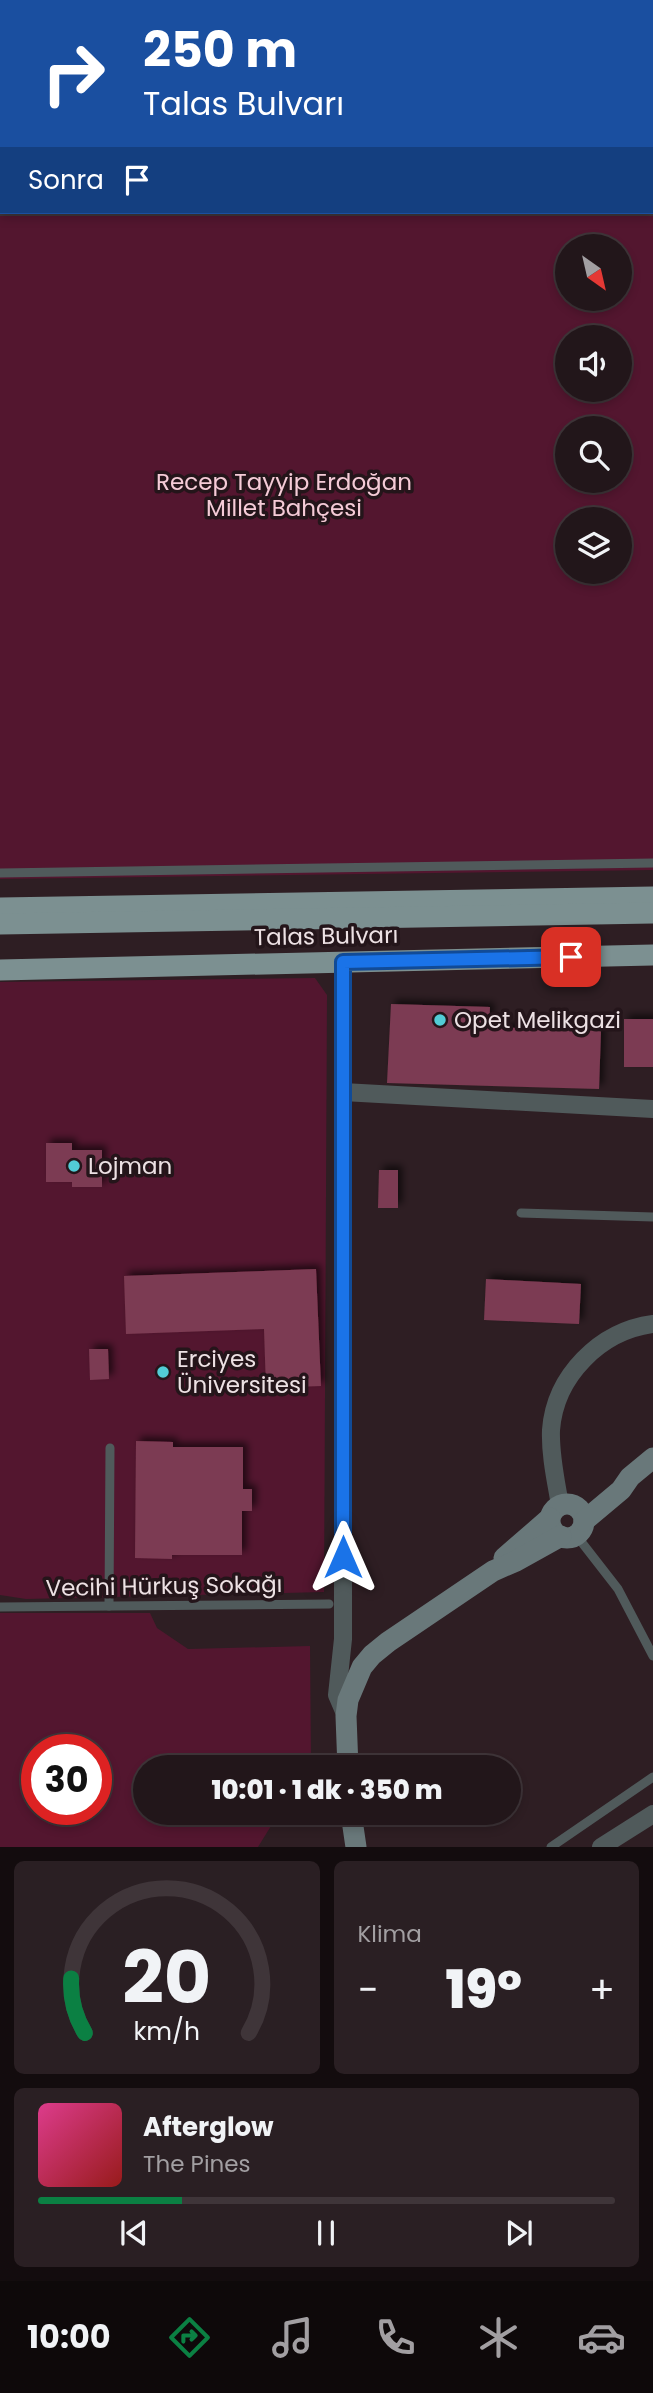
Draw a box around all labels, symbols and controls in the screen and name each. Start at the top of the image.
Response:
text: 250 m [143,16,297,84]
icon: right [28,28,119,119]
text: Talas Bulvarı [143,81,344,126]
icon: arrive [118,161,156,199]
text: Sonra [28,162,104,198]
north arrow [555,234,632,312]
map controls [555,234,632,584]
button: sound [555,325,632,402]
button: search [555,416,632,493]
park label: Recep Tayyip Erdoğan Millet Bahçesi [156,466,412,524]
button: layers [555,507,632,584]
street label: Talas Bulvarı [253,919,399,953]
pin [541,927,601,987]
icon: arrive [552,938,590,976]
place label: Opet Melikgazi [454,1004,621,1036]
marker: Opet Melikgazi [432,1012,448,1028]
place label: Lojman [88,1150,172,1182]
marker: Lojman [66,1158,82,1174]
place label: Erciyes Üniversitesi [177,1343,307,1401]
marker: Erciyes Üniversitesi [155,1364,171,1380]
position arrow [306,1520,380,1594]
street label: Vecihi Hürkuş Sokağı [45,1568,283,1604]
speed limit sign: 30 [21,1734,112,1825]
text: 10:01 · 1 dk · 350 m [211,1772,443,1808]
text: Klima [358,1918,422,1950]
text: 20 [122,1928,211,2029]
text: 19° [445,1953,522,2026]
text: − [358,1963,378,2016]
text: + [589,1963,615,2016]
text: km/h [133,2014,200,2049]
text: Afterglow [143,2109,274,2145]
text: The Pines [143,2148,251,2180]
icon: previous [115,2214,153,2252]
icon: pause [307,2214,345,2252]
icon: next [500,2214,538,2252]
icon: directions [165,2313,214,2362]
icon: music [268,2313,317,2362]
icon: phone [371,2313,420,2362]
icon: climate [474,2313,523,2362]
icon: car [577,2313,626,2362]
text: 10:00 [27,2314,111,2359]

